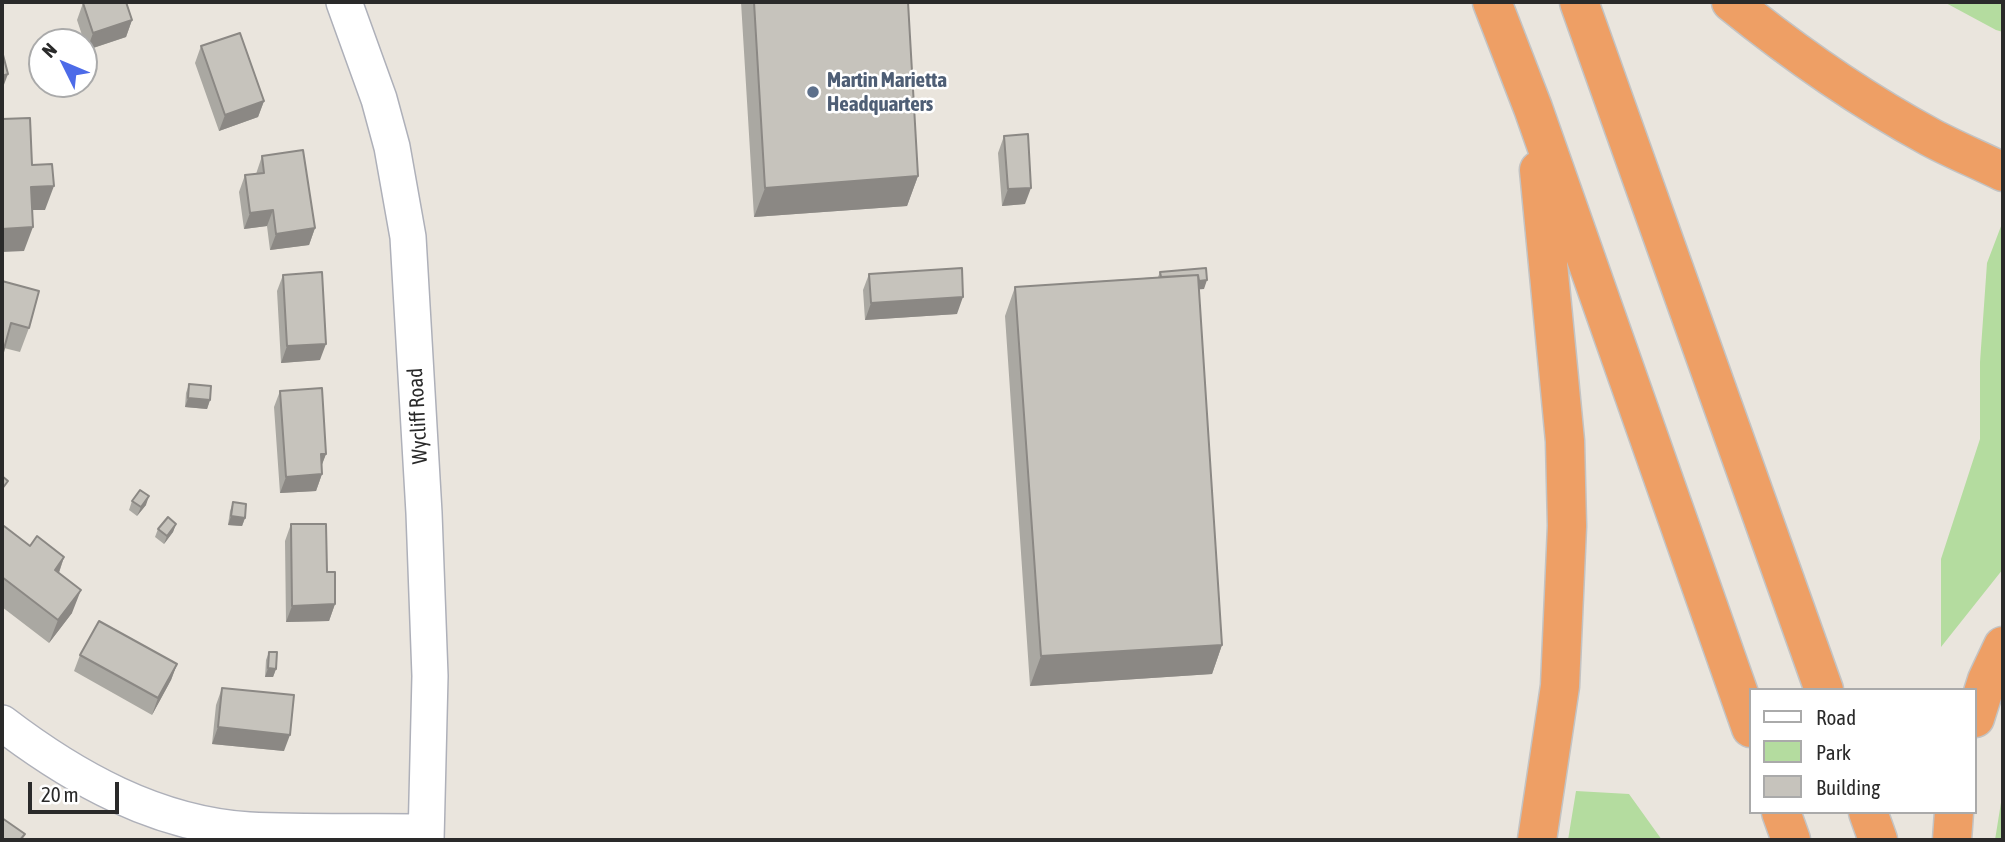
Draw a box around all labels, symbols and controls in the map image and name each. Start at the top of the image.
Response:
north arrow [28,28,98,98]
text: N [37,38,61,62]
place label: Martin Marietta Headquarters [827,67,947,117]
marker: Martin Marietta Headquarters [805,84,821,100]
street label: Wycliff Road [403,367,433,465]
legend [1750,688,1977,814]
text: Road [1816,705,1856,729]
text: Park [1816,740,1851,764]
scale bar [32,768,122,812]
text: Building [1816,775,1880,799]
text: 20 m [41,782,79,806]

